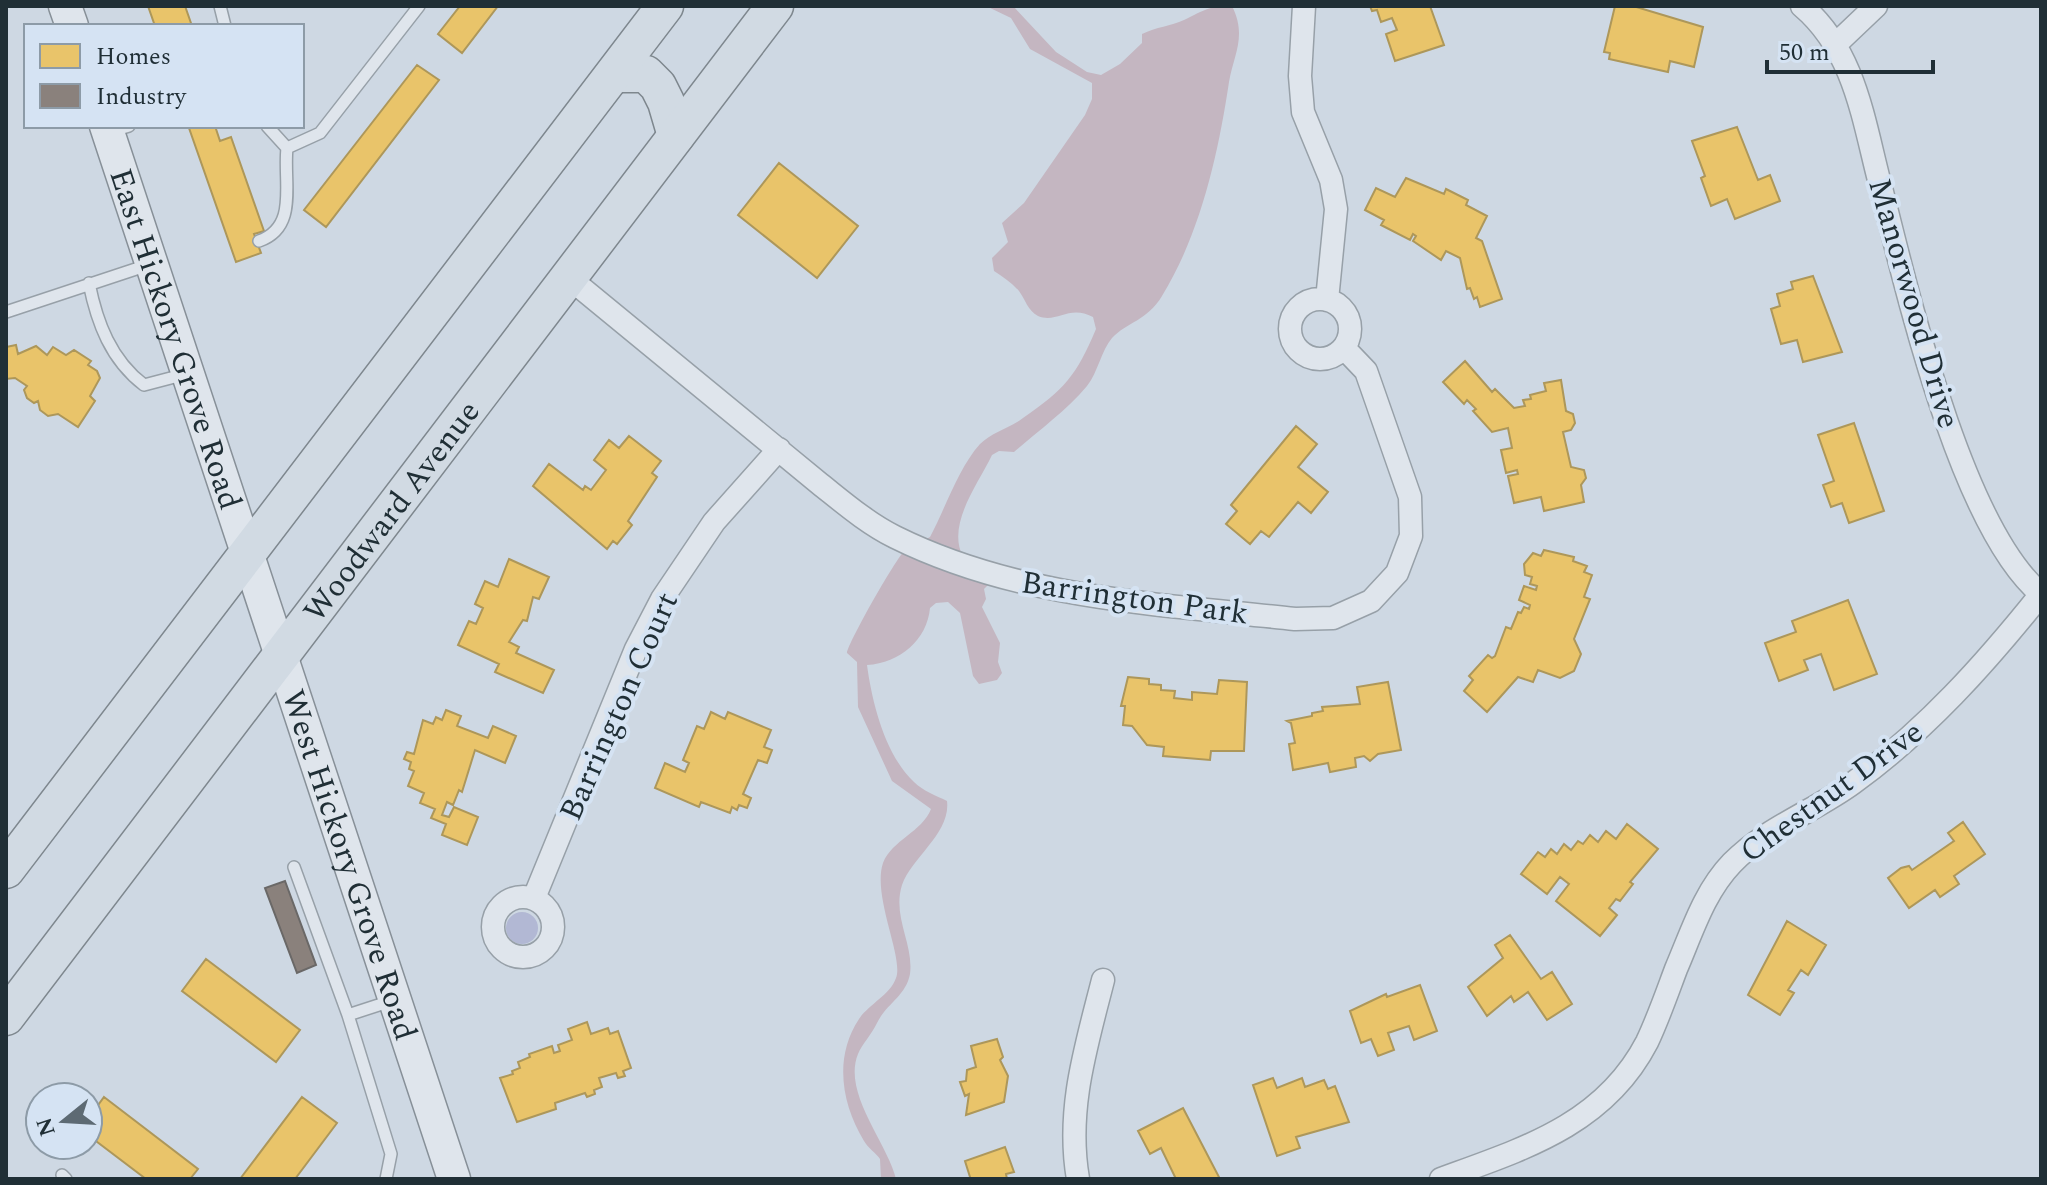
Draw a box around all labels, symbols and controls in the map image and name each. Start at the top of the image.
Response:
legend [24,24,304,128]
scale bar [1767,24,1933,74]
text: 50 m [1779,35,1830,71]
text: Homes [96,39,171,75]
text: Industry [96,79,188,115]
street label: East Hickory Grove Road [96,162,254,516]
street label: Manorwood Drive [1854,173,1973,434]
street label: Woodward Avenue [292,390,493,633]
street label: Barrington Park [1018,558,1252,639]
street label: Barrington Court [547,584,692,829]
street label: West Hickory Grove Road [268,683,429,1047]
street label: Chestnut Drive [1730,709,1934,876]
north arrow [24,1081,104,1161]
text: N [28,1113,65,1140]

